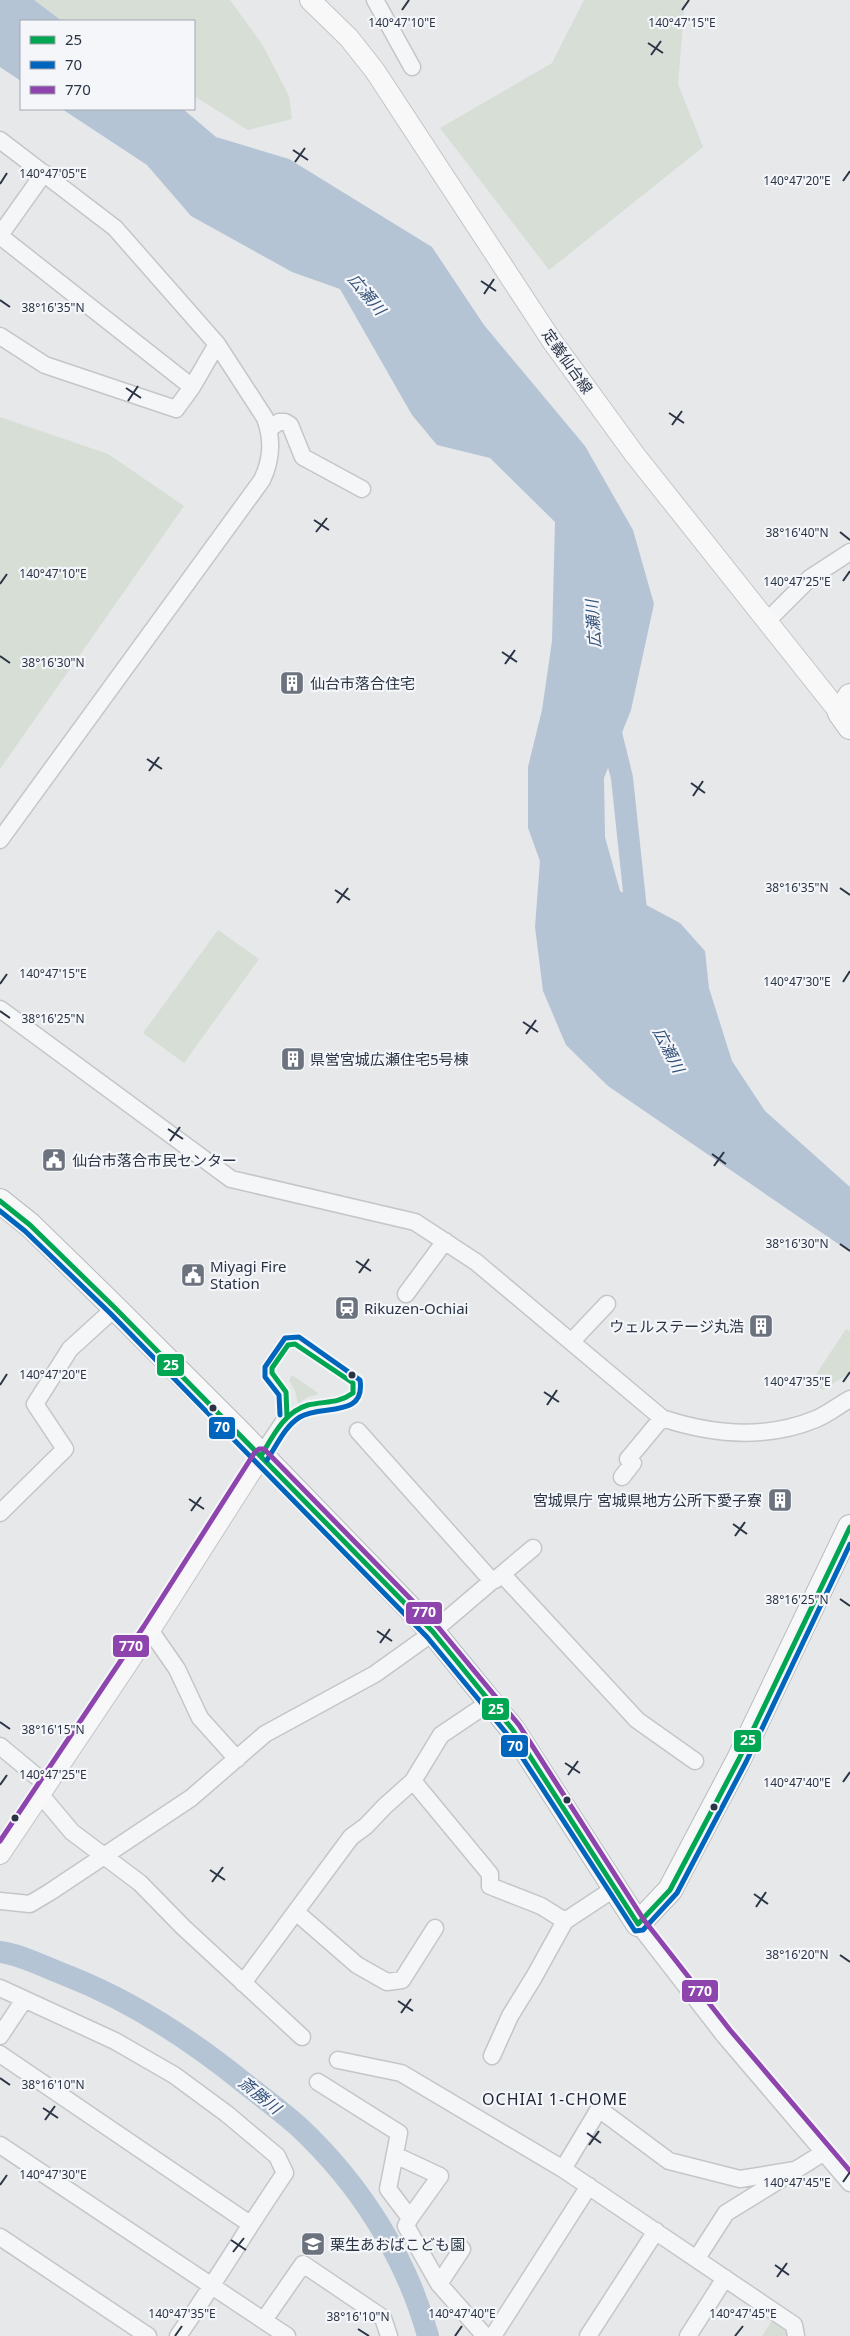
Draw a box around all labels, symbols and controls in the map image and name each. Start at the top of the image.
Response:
text: 140°47'10"E [368,14,436,31]
text: 140°47'15"E [648,14,716,31]
legend [20,20,195,110]
text: 25 [65,29,82,49]
text: 70 [65,54,82,74]
text: 770 [65,79,91,99]
text: 140°47'05"E [19,165,87,182]
text: 140°47'20"E [763,172,831,189]
water label: 広瀬川 [343,269,392,321]
text: 38°16'35"N [21,299,85,316]
street label: 定義仙台線 [538,325,598,397]
text: 38°16'40"N [765,524,829,541]
text: 140°47'10"E [19,565,87,582]
text: 140°47'25"E [763,573,831,590]
water label: 広瀬川 [580,597,606,649]
text: 38°16'30"N [21,654,85,671]
building icon: 仙台市落合住宅 [279,670,305,696]
place label: 仙台市落合住宅 [310,673,415,693]
text: 38°16'35"N [765,879,829,896]
text: 140°47'15"E [19,965,87,982]
text: 140°47'30"E [763,973,831,990]
text: 38°16'25"N [21,1010,85,1027]
water label: 広瀬川 [648,1024,691,1078]
building icon: 県営宮城広瀬住宅5号棟 [280,1046,306,1072]
place label: 県営宮城広瀬住宅5号棟 [310,1049,469,1069]
public building icon: 仙台市落合市民センター [41,1147,67,1173]
place label: 仙台市落合市民センター [72,1150,237,1170]
text: 38°16'30"N [765,1235,829,1252]
place label: Miyagi Fire Station [210,1256,287,1293]
public building icon: Miyagi Fire Station [180,1262,206,1288]
station icon: Rikuzen-Ochiai [334,1295,360,1321]
place label: Rikuzen-Ochiai [364,1298,468,1318]
building icon: ウェルステージ丸浩 [748,1313,774,1339]
place label: ウェルステージ丸浩 [609,1316,744,1336]
line badge: 25 [156,1353,185,1377]
text: 25 [163,1355,179,1374]
text: 140°47'20"E [19,1366,87,1383]
unlabelled marker [347,1370,357,1380]
text: 140°47'35"E [763,1373,831,1390]
unlabelled marker [208,1403,218,1413]
line badge: 70 [208,1416,236,1440]
text: 70 [214,1417,230,1436]
building icon: 宮城県庁 宮城県地方公所下愛子寮 [767,1487,793,1513]
place label: 宮城県庁 宮城県地方公所下愛子寮 [533,1490,762,1510]
text: 38°16'25"N [765,1591,829,1608]
line badge: 770 [405,1601,443,1625]
text: 770 [412,1602,436,1621]
line badge: 770 [112,1634,150,1658]
text: 770 [119,1636,143,1655]
line badge: 25 [481,1697,510,1721]
text: 25 [488,1699,504,1718]
text: 38°16'15"N [21,1721,85,1738]
line badge: 25 [733,1729,762,1753]
text: 25 [740,1730,756,1749]
line badge: 70 [500,1734,529,1758]
text: 70 [507,1736,523,1755]
text: 140°47'25"E [19,1766,87,1783]
text: 140°47'40"E [763,1774,831,1791]
unlabelled marker [562,1795,572,1805]
unlabelled marker [709,1802,719,1812]
unlabelled marker [10,1813,20,1823]
text: 38°16'20"N [765,1946,829,1963]
line badge: 770 [681,1979,719,2003]
text: 770 [688,1981,712,2000]
water label: 斎勝川 [234,2071,287,2120]
text: 38°16'10"N [21,2076,85,2093]
district label: OCHIAI 1-CHOME [482,2088,628,2110]
text: 140°47'30"E [19,2166,87,2183]
text: 140°47'45"E [763,2174,831,2191]
school or university icon: 栗生あおばこども園 [300,2231,326,2257]
place label: 栗生あおばこども園 [330,2234,465,2254]
text: 140°47'35"E [148,2305,216,2322]
text: 140°47'40"E [428,2305,496,2322]
text: 140°47'45"E [709,2305,777,2322]
text: 38°16'10"N [326,2308,390,2325]

